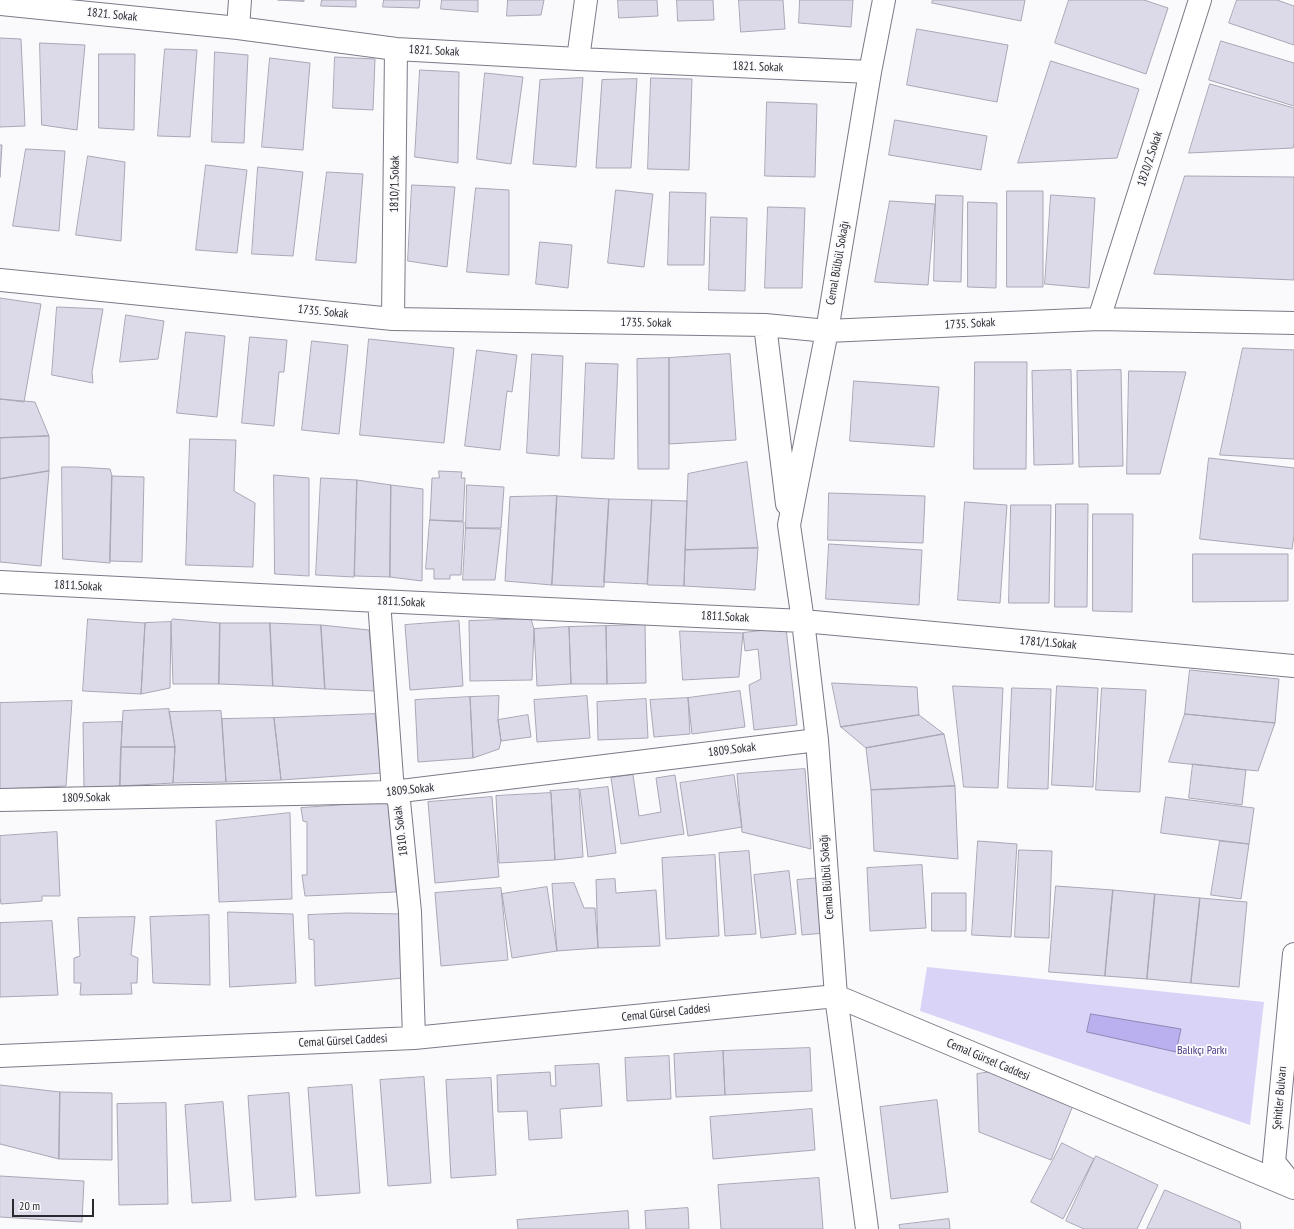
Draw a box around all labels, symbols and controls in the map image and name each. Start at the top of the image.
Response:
street label: 1821. Sokak [86,5,138,25]
street label: 1821. Sokak [408,42,460,60]
street label: 1821. Sokak [732,59,784,75]
street label: 1820/2.Sokak [1134,130,1166,188]
street label: 1810/1.Sokak [387,155,403,213]
street label: Cemal Bülbül Sokağı [824,220,852,306]
street label: 1735. Sokak [297,302,349,322]
street label: 1735. Sokak [621,315,671,331]
street label: 1735. Sokak [944,315,996,333]
street label: 1811.Sokak [54,578,102,594]
street label: 1811.Sokak [377,594,425,610]
street label: 1811.Sokak [701,609,749,625]
street label: 1781/1.Sokak [1019,633,1077,653]
street label: 1809.Sokak [707,740,757,760]
street label: 1809.Sokak [385,780,435,800]
street label: 1809.Sokak [62,790,110,806]
street label: 1810. Sokak [391,805,411,857]
street label: Cemal Bülbül Sokağı [817,834,837,920]
street label: Cemal Gürsel Caddesi [621,1001,711,1025]
street label: Cemal Gürsel Caddesi [298,1031,388,1051]
street label: Cemal Gürsel Caddesi [944,1036,1032,1084]
park label: Balıkçı Parkı [1177,1044,1227,1058]
street label: Şehitler Bulvarı [1270,1066,1290,1130]
scale bar [14,1191,96,1217]
text: 20 m [19,1198,40,1213]

